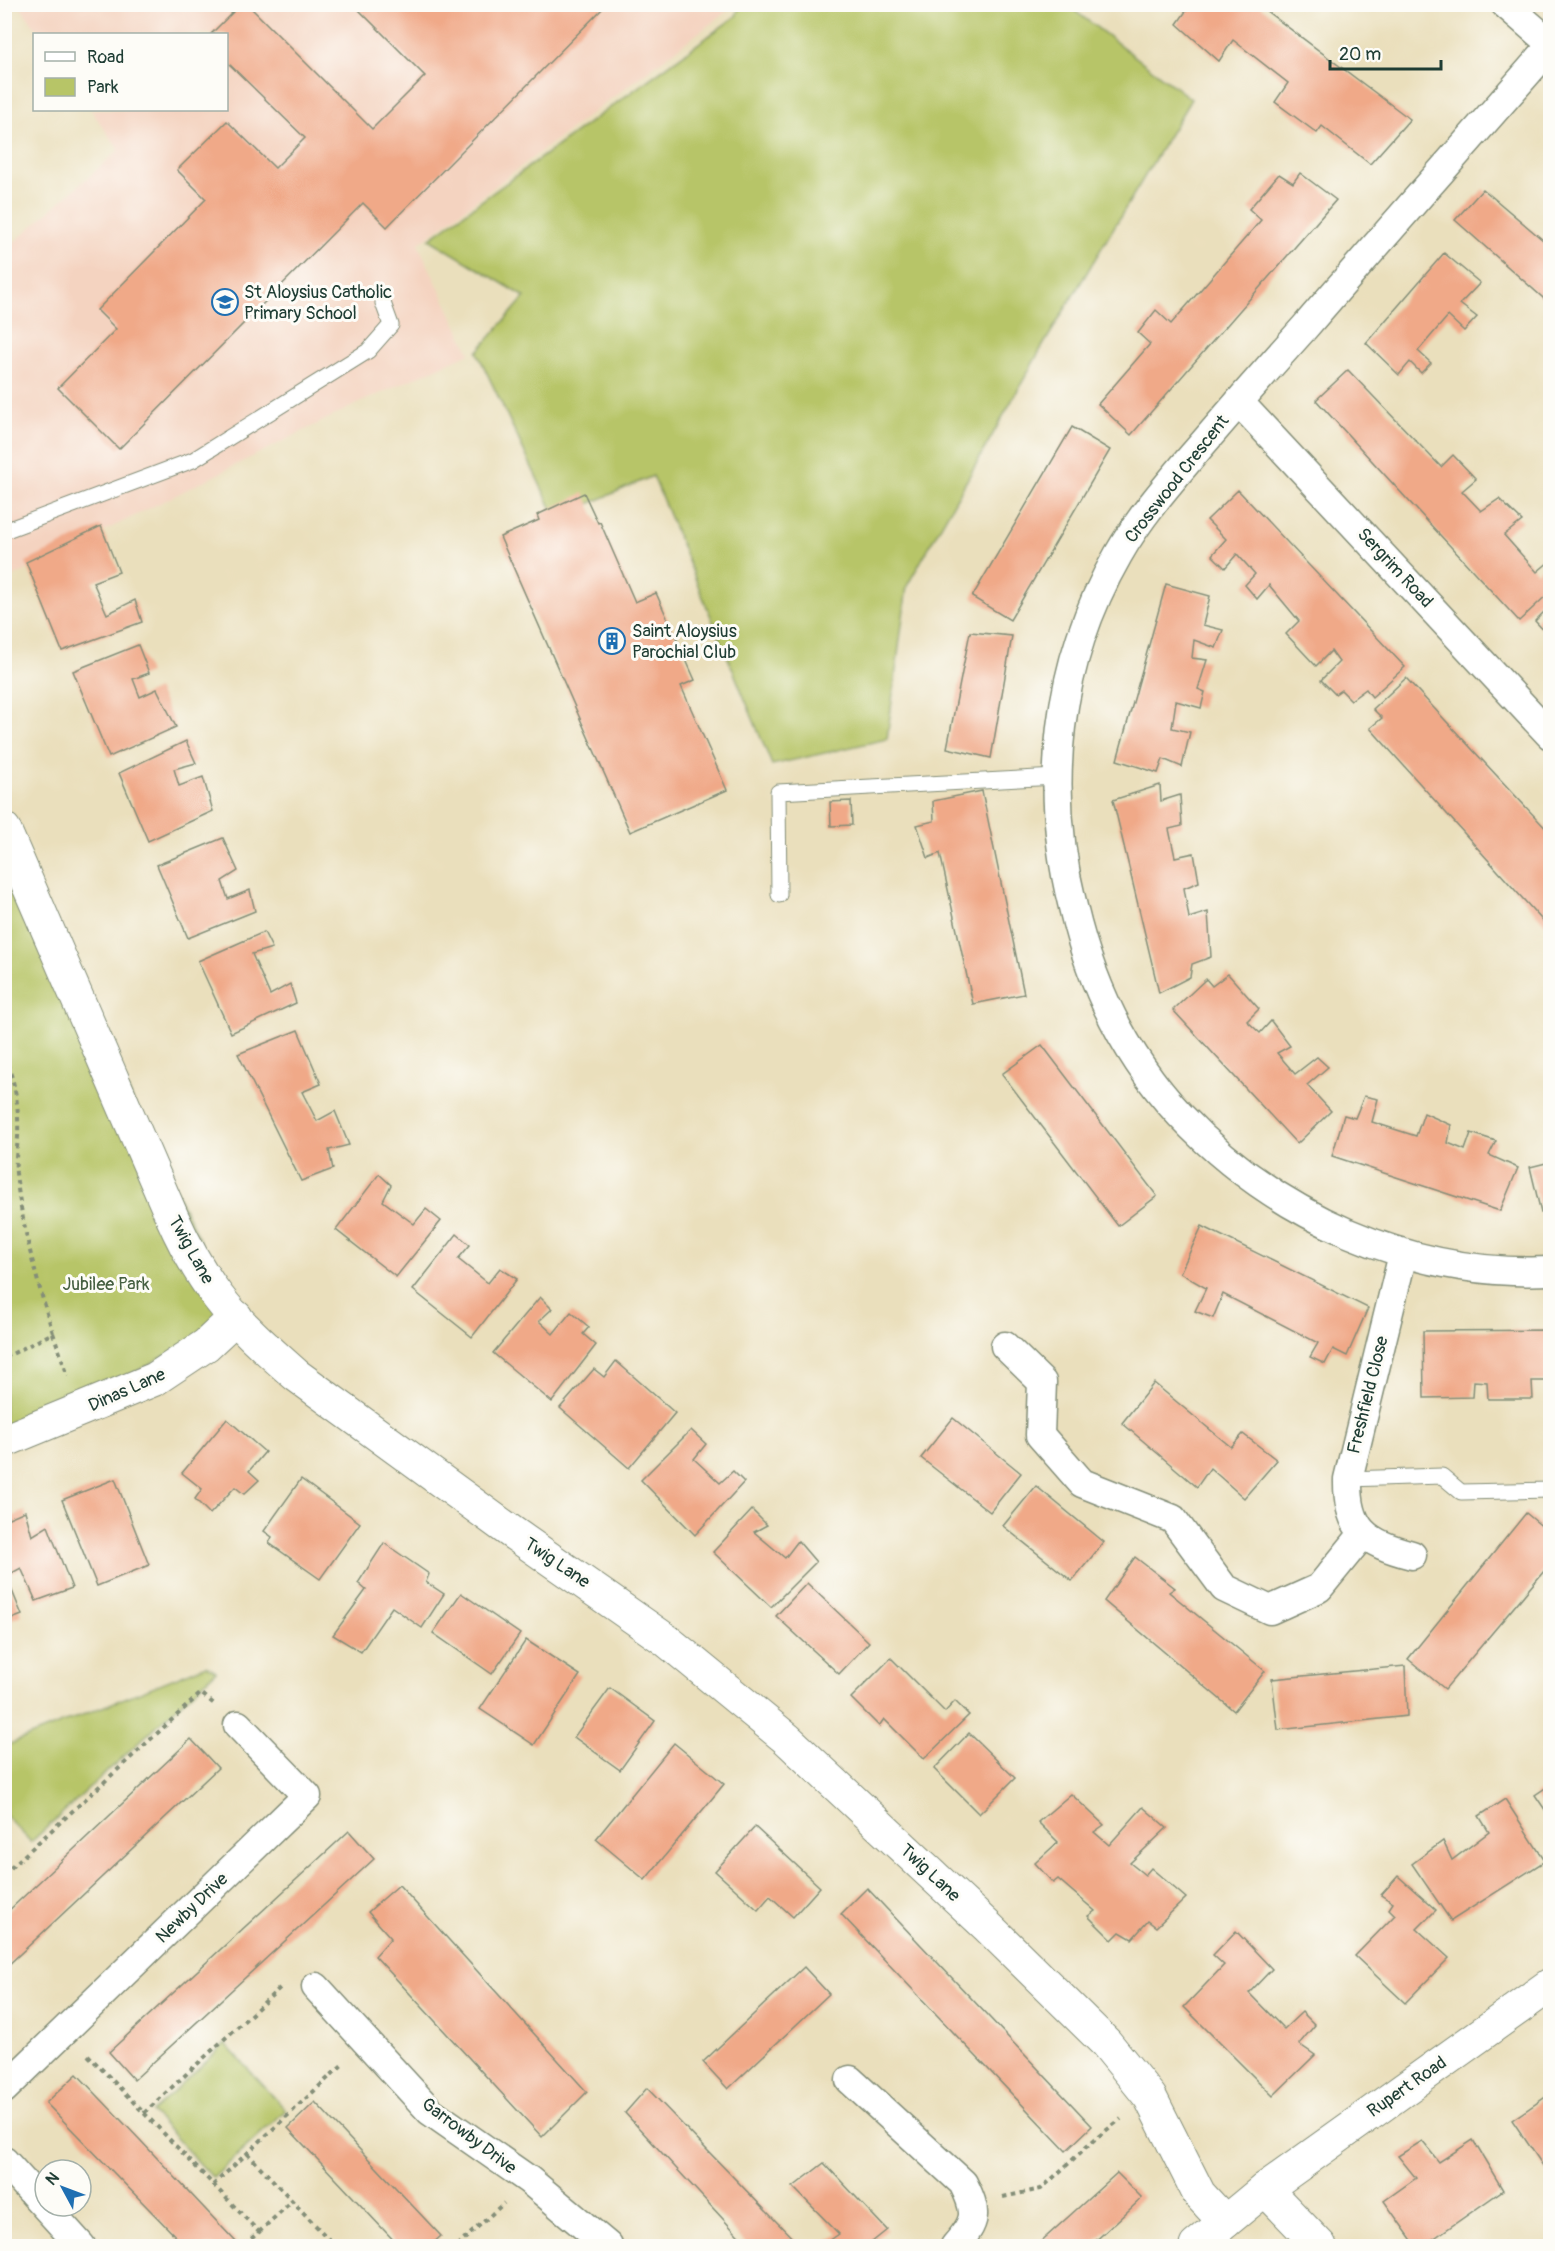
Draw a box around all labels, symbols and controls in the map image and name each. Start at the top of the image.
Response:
legend [33,33,228,111]
scale bar [1330,33,1441,71]
text: 20 m [1339,43,1381,66]
text: Road [87,46,124,69]
text: Park [87,76,119,99]
place label: St Aloysius Catholic Primary School [244,281,392,325]
school or university icon: St Aloysius Catholic Primary School [210,287,240,317]
street label: Crosswood Crescent [1120,410,1235,548]
street label: Sergrim Road [1352,523,1438,613]
place label: Saint Aloysius Parochial Club [632,620,737,664]
building icon: Saint Aloysius Parochial Club [597,626,627,656]
street label: Twig Lane [163,1212,219,1288]
park label: Jubilee Park [62,1273,150,1296]
street label: Freshfield Close [1342,1334,1394,1456]
street label: Dinas Lane [85,1363,169,1417]
street label: Twig Lane [520,1533,595,1594]
street label: Twig Lane [895,1839,965,1907]
street label: Newby Drive [151,1868,233,1948]
street label: Rupert Road [1363,2051,1451,2123]
street label: Garrowby Drive [417,2093,521,2179]
north arrow [33,2158,93,2218]
text: N [41,2168,64,2189]

